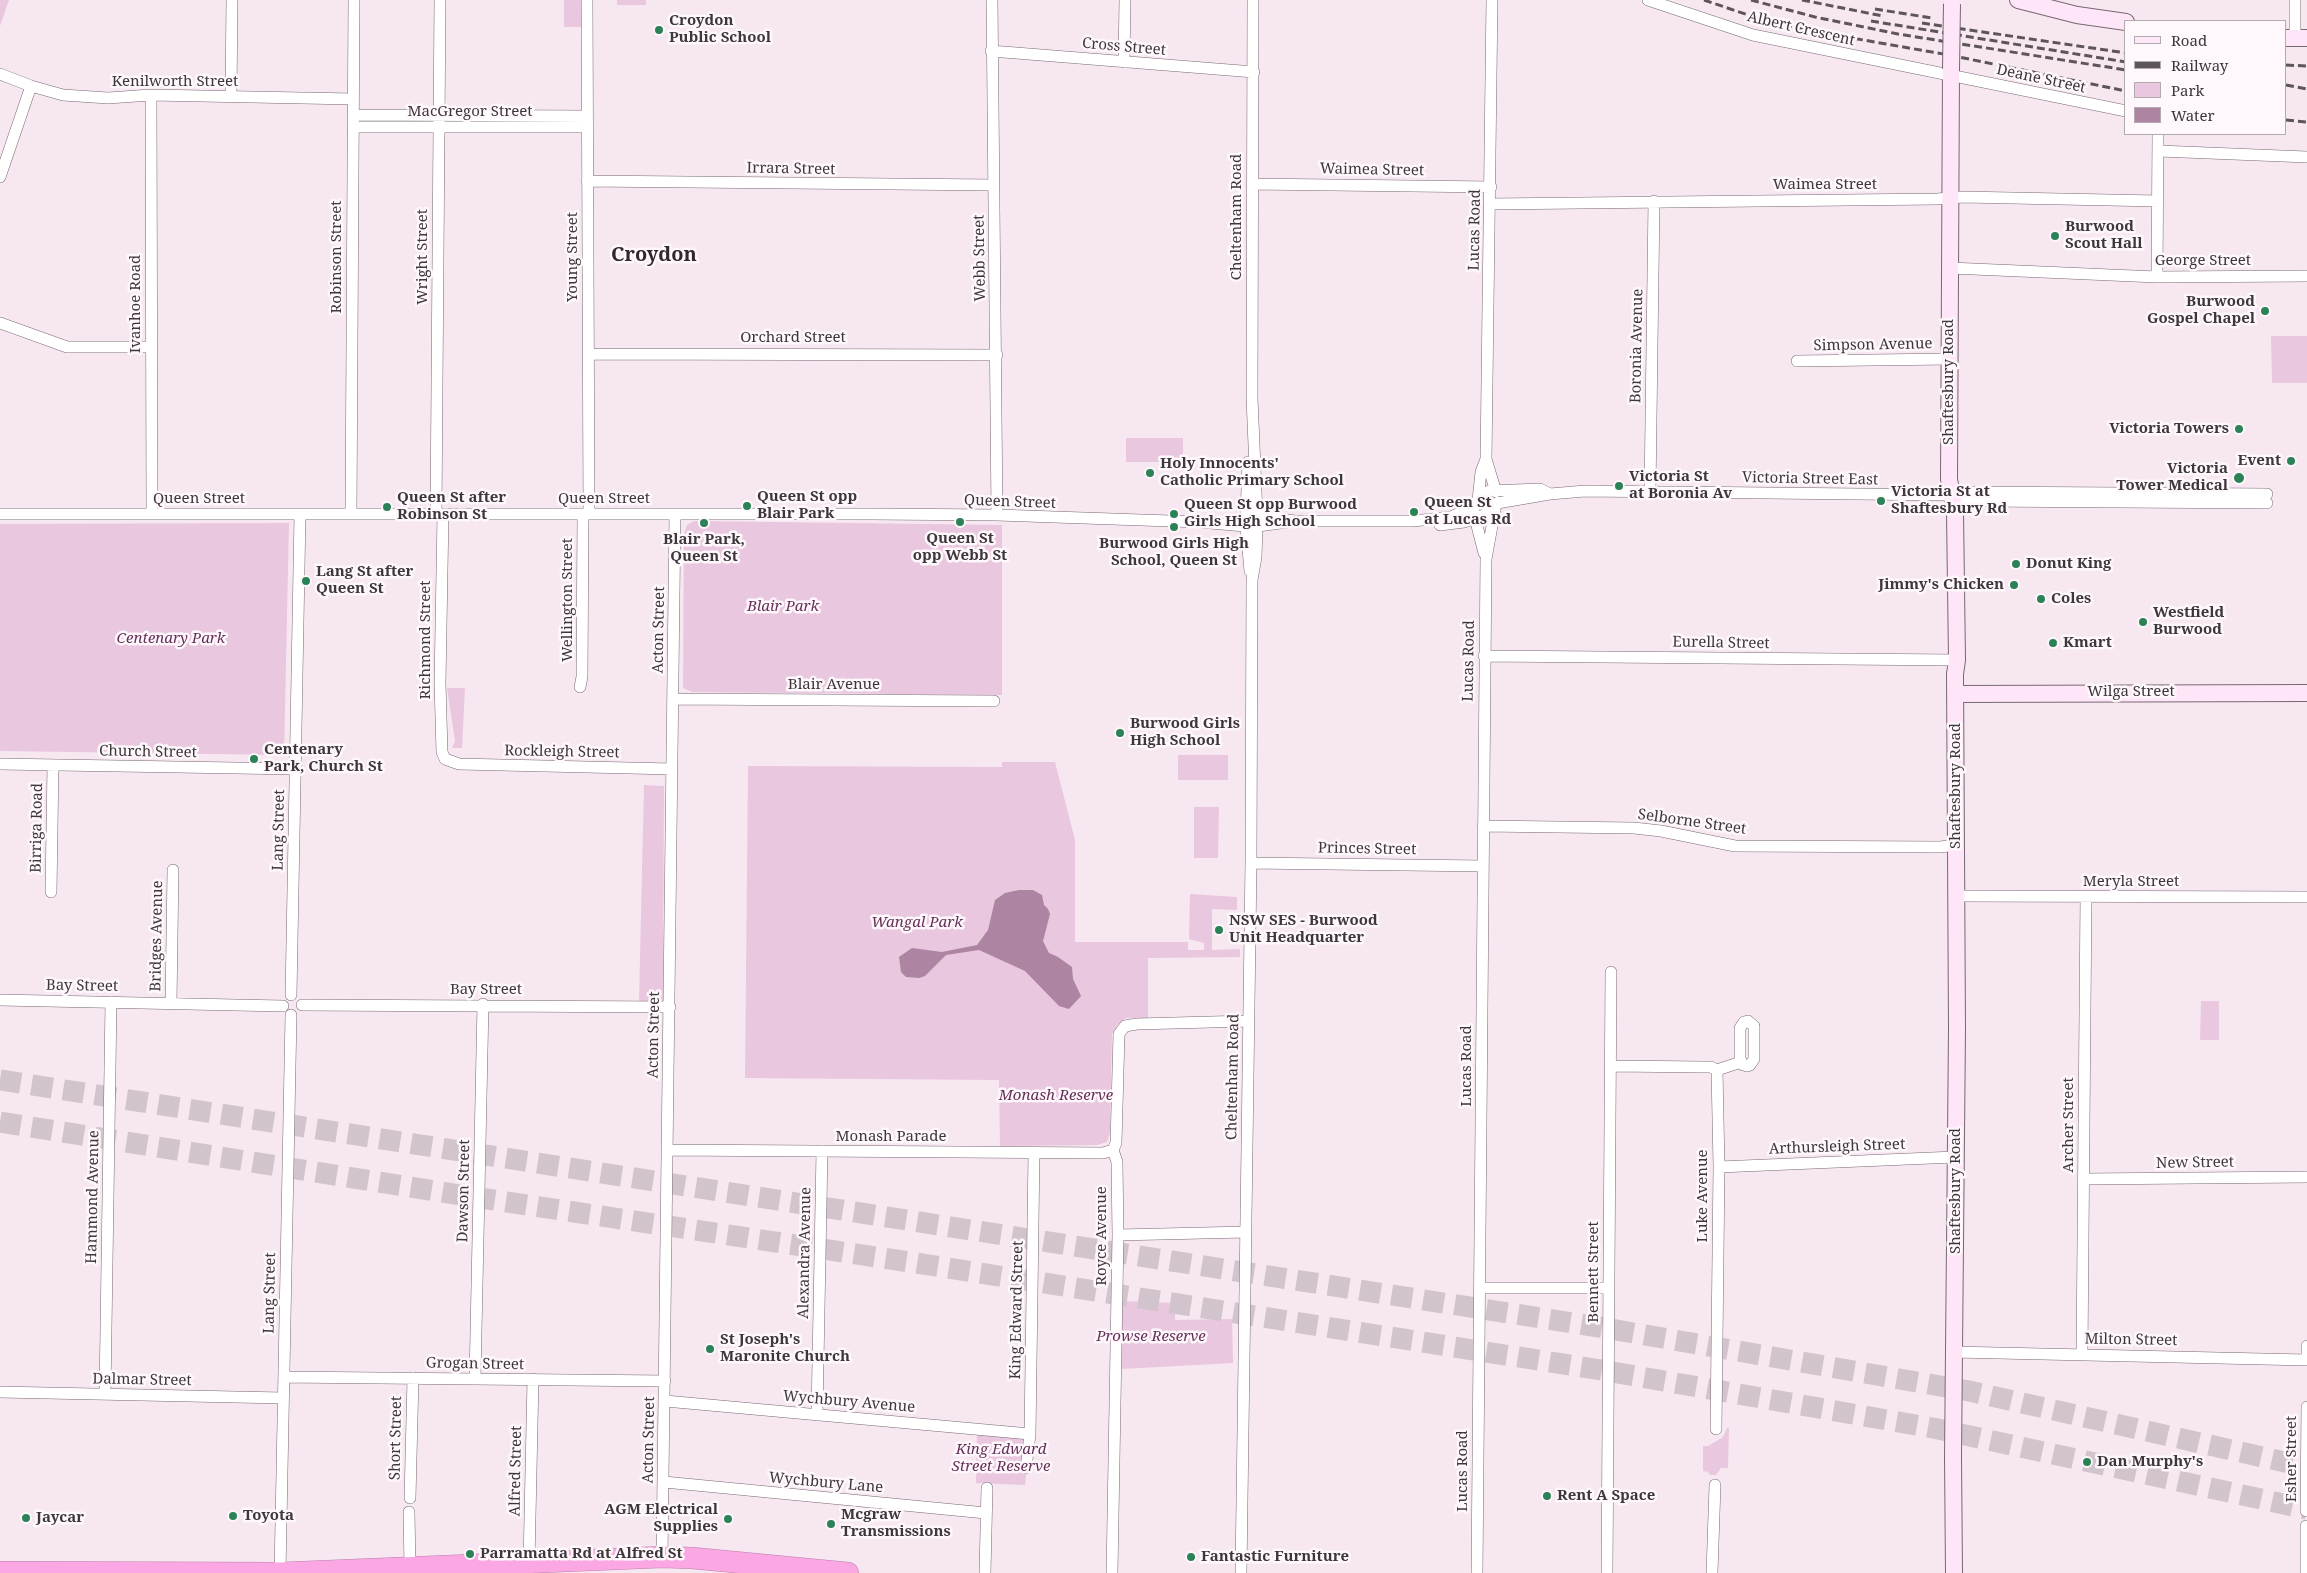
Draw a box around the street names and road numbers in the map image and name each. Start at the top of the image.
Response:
street label: Albert Crescent [1745,8,1857,50]
street label: Cross Street [1081,34,1167,60]
street label: Deane Street [1995,61,2087,97]
street label: Kenilworth Street [112,73,238,91]
street label: MacGregor Street [407,103,533,121]
street label: Cheltenham Road [1228,154,1246,280]
street label: Irrara Street [746,159,836,179]
street label: Waimea Street [1320,160,1424,180]
street label: Waimea Street [1773,176,1877,194]
street label: Lucas Road [1465,189,1485,271]
street label: Robinson Street [328,200,346,314]
street label: Wright Street [414,209,432,305]
street label: Young Street [564,212,582,302]
street label: Webb Street [970,214,990,302]
street label: George Street [2155,252,2251,270]
street label: Ivanhoe Road [127,255,145,353]
street label: Boronia Avenue [1627,289,1647,403]
street label: Shaftesbury Road [1940,319,1958,445]
street label: Orchard Street [740,329,846,347]
street label: Simpson Avenue [1813,335,1933,355]
street label: Victoria Street East [1742,469,1878,489]
street label: Queen Street [153,490,245,508]
street label: Queen Street [558,490,650,508]
street label: Queen Street [964,491,1056,513]
street label: Wellington Street [559,538,577,662]
street label: Richmond Street [417,581,435,699]
street label: Acton Street [649,586,669,674]
street label: Lucas Road [1459,620,1479,702]
street label: Eurella Street [1672,633,1770,653]
street label: Blair Avenue [788,676,880,694]
street label: Wilga Street [2087,683,2175,701]
street label: Shaftesbury Road [1947,723,1965,849]
street label: Church Street [99,742,197,762]
street label: Rockleigh Street [504,742,620,762]
street label: Birriga Road [27,783,47,873]
street label: Lang Street [269,789,289,871]
street label: Selborne Street [1637,805,1747,839]
street label: Princes Street [1318,839,1416,859]
street label: Meryla Street [2083,873,2179,891]
street label: Bridges Avenue [147,880,167,992]
street label: Bay Street [46,976,118,996]
street label: Bay Street [450,981,522,999]
street label: Acton Street [644,991,664,1079]
street label: Cheltenham Road [1223,1014,1243,1140]
street label: Lucas Road [1458,1025,1476,1107]
street label: Archer Street [2060,1077,2078,1173]
street label: Monash Parade [836,1128,946,1146]
street label: Shaftesbury Road [1947,1128,1965,1254]
street label: Hammond Avenue [83,1130,103,1264]
street label: Arthursleigh Street [1768,1136,1906,1158]
street label: Dawson Street [454,1139,474,1243]
street label: Luke Avenue [1694,1150,1712,1242]
street label: New Street [2156,1153,2234,1173]
street label: Royce Avenue [1093,1186,1111,1286]
street label: Alexandra Avenue [795,1187,815,1319]
street label: Bennett Street [1585,1221,1603,1323]
street label: King Edward Street [1007,1240,1027,1380]
street label: Lang Street [260,1252,280,1334]
street label: Milton Street [2084,1330,2178,1350]
street label: Grogan Street [426,1354,524,1374]
street label: Dalmar Street [92,1370,192,1390]
street label: Wychbury Avenue [782,1387,916,1417]
street label: Short Street [386,1396,406,1480]
street label: Acton Street [639,1396,659,1484]
street label: Esher Street [2283,1416,2301,1502]
street label: Alfred Street [506,1425,526,1517]
street label: Lucas Road [1454,1430,1472,1512]
street label: Wychbury Lane [768,1469,884,1497]

